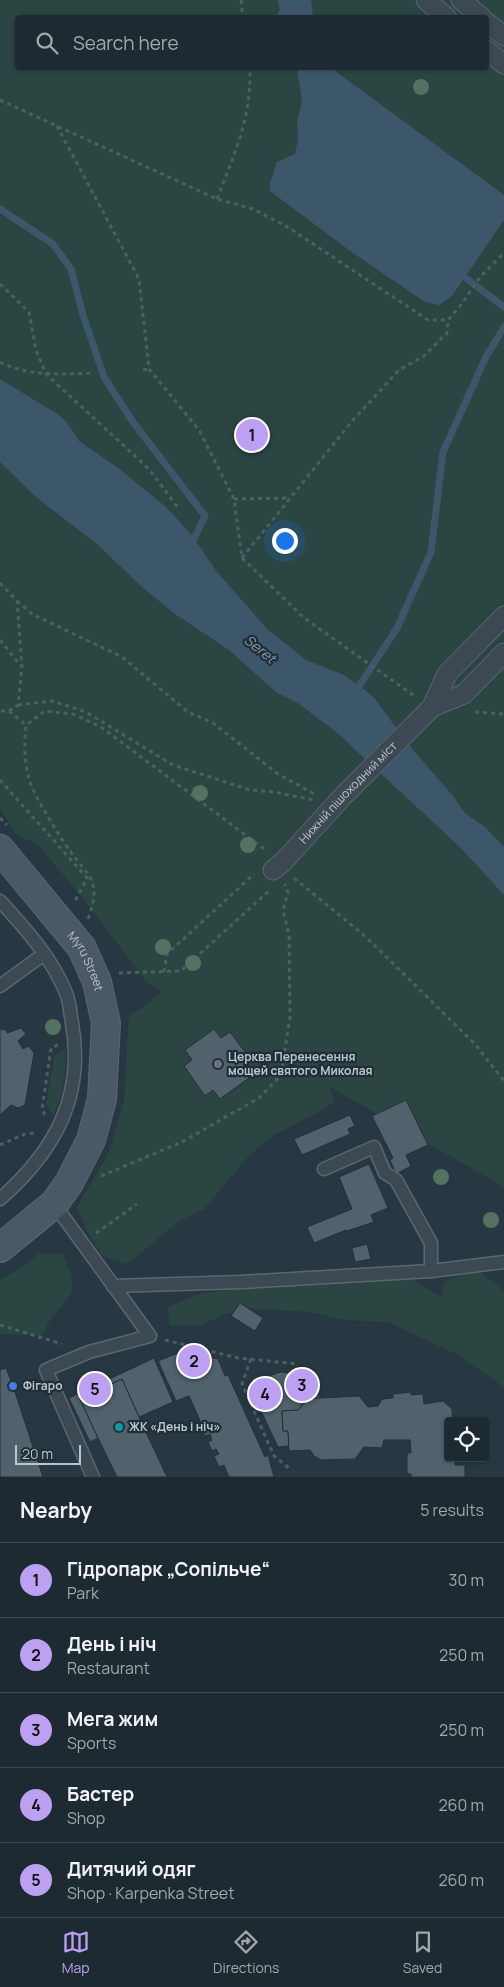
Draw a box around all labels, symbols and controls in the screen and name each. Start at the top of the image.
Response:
search box [15,15,489,70]
icon: search [33,29,61,57]
text: Search here [73,30,179,56]
pin: 1 [236,416,268,454]
your location [272,528,298,554]
water label: Seret [241,630,281,668]
street label: Нижній пішоходний міст [295,737,401,847]
street label: Myru Street [63,927,108,993]
place label: Церква Перенесення мощей святого Миколая [228,1048,373,1079]
marker: Церква Перенесення мощей святого Миколая [212,1058,224,1070]
pin: 2 [178,1342,210,1380]
pin: 3 [286,1366,318,1404]
pin: 5 [79,1370,111,1408]
pin: 4 [249,1375,281,1413]
place label: Фігаро [23,1377,63,1394]
marker: Фігаро [7,1380,19,1392]
map controls [444,1417,489,1462]
button: locate [444,1417,489,1462]
place label: ЖК «День і ніч» [129,1418,220,1435]
marker: ЖК «День і ніч» [113,1421,125,1433]
scale bar [15,1442,81,1465]
text: 20 m [22,1444,53,1463]
text: Nearby [20,1496,92,1524]
text: 5 results [420,1499,484,1521]
text: Гідропарк „Сопільче“ [67,1556,270,1582]
text: 1 [32,1569,40,1591]
text: 30 m [449,1569,484,1591]
text: Park [67,1582,99,1604]
text: День і ніч [67,1631,156,1657]
text: 2 [31,1644,41,1666]
text: 250 m [439,1644,484,1666]
text: Restaurant [67,1657,150,1679]
text: Мега жим [67,1706,158,1732]
text: 3 [31,1719,41,1741]
text: 250 m [439,1719,484,1741]
text: Sports [67,1732,116,1754]
text: Бастер [67,1781,134,1807]
text: 4 [31,1794,41,1816]
text: 260 m [438,1794,484,1816]
text: Shop [67,1807,105,1829]
text: Дитячий одяг [67,1856,196,1882]
text: 5 [31,1869,41,1891]
text: 260 m [438,1869,484,1891]
text: Shop · Karpenka Street [67,1882,235,1904]
tab: Map [62,1928,90,1977]
tab: Directions [213,1928,279,1977]
tab: Saved [403,1928,442,1977]

